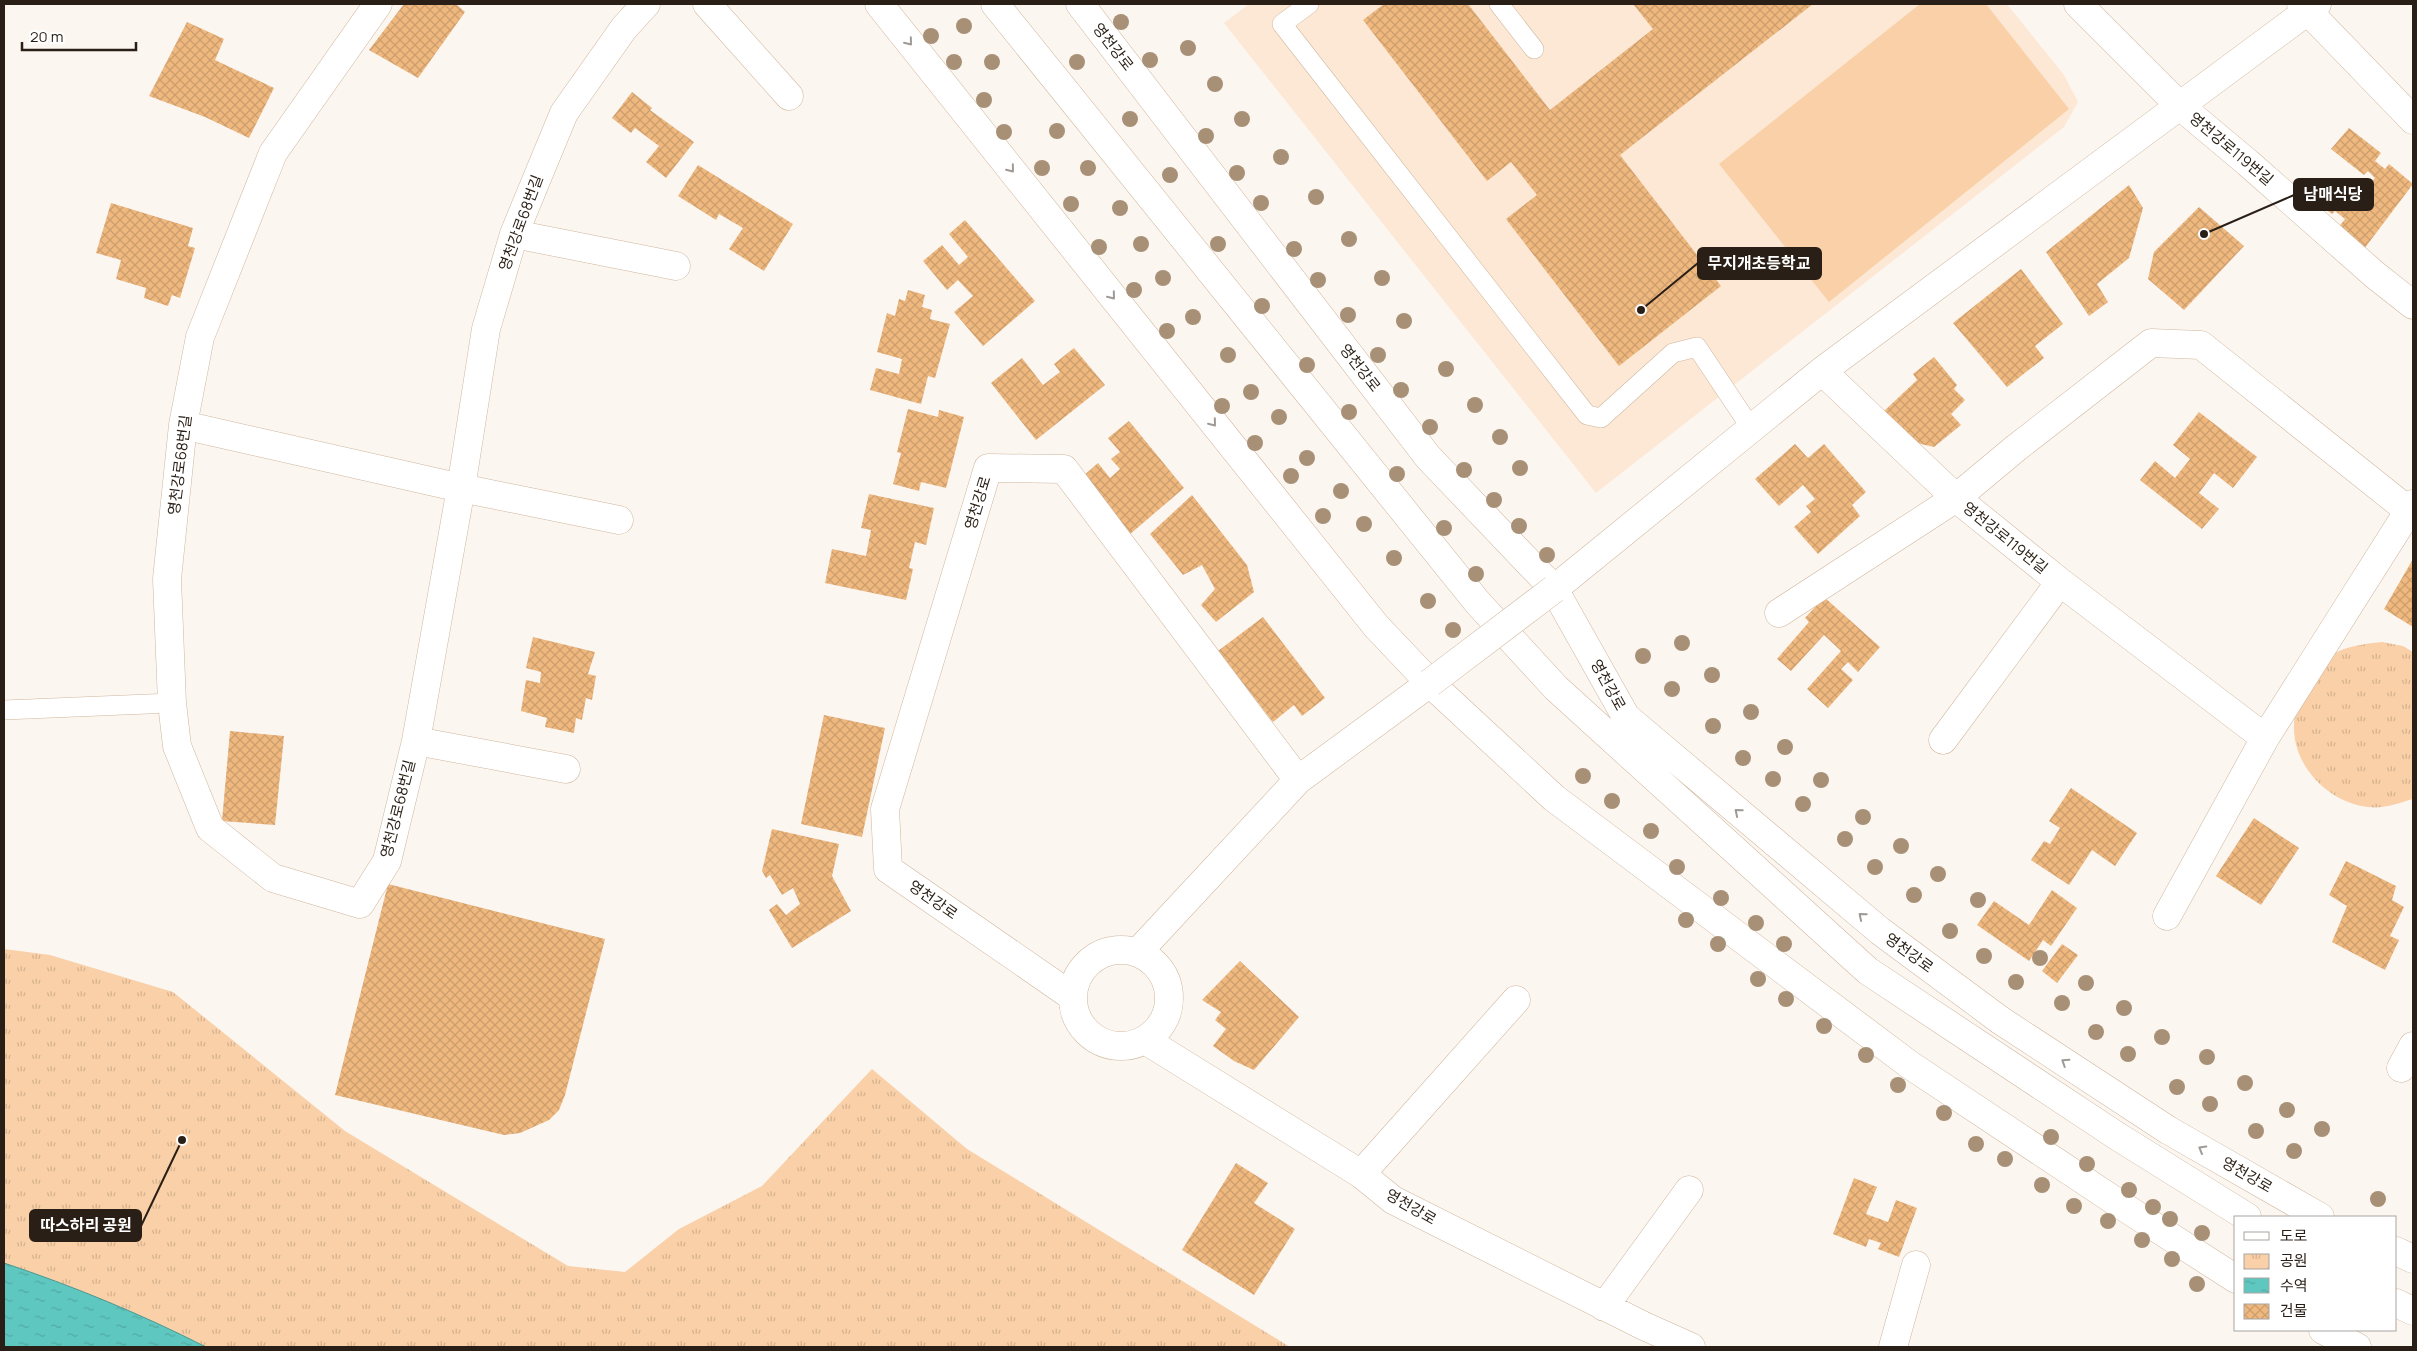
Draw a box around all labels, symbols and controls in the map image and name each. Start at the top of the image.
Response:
street label: 영천강로 [1088,18,1139,75]
scale bar [22,20,136,52]
text: 20 m [30,26,63,47]
one-way arrow [904,36,912,45]
street label: 영천강로119번길 [2185,107,2278,190]
one-way arrow [1005,163,1013,172]
street label: 영천강로68번길 [493,172,548,274]
callout: 남매식당 [2294,179,2373,210]
text: 남매식당 [2304,183,2363,205]
callout: 무지개초등학교 [1698,248,1821,279]
text: 무지개초등학교 [1707,252,1811,274]
one-way arrow [1106,290,1114,299]
street label: 영천강로 [1335,339,1386,396]
street label: 영천강로68번길 [163,414,196,516]
one-way arrow [1208,417,1216,426]
street label: 영천강로 [959,473,996,532]
street label: 영천강로119번길 [1958,497,2052,578]
street label: 영천강로 [1586,656,1631,714]
street label: 영천강로68번길 [375,757,420,860]
one-way arrow [1735,809,1744,817]
street label: 영천강로 [905,875,962,924]
one-way arrow [1859,913,1868,922]
street label: 영천강로 [1881,928,1938,977]
one-way arrow [2061,1059,2070,1069]
one-way arrow [2199,1146,2208,1156]
street label: 영천강로 [2218,1152,2276,1197]
street label: 영천강로 [1382,1184,1440,1229]
callout: 따스하리 공원 [30,1210,141,1241]
text: 따스하리 공원 [40,1214,132,1236]
legend [2234,1216,2397,1331]
text: 도로 [2280,1225,2308,1246]
text: 공원 [2280,1250,2308,1271]
text: 수역 [2280,1275,2308,1296]
text: 건물 [2280,1300,2308,1321]

